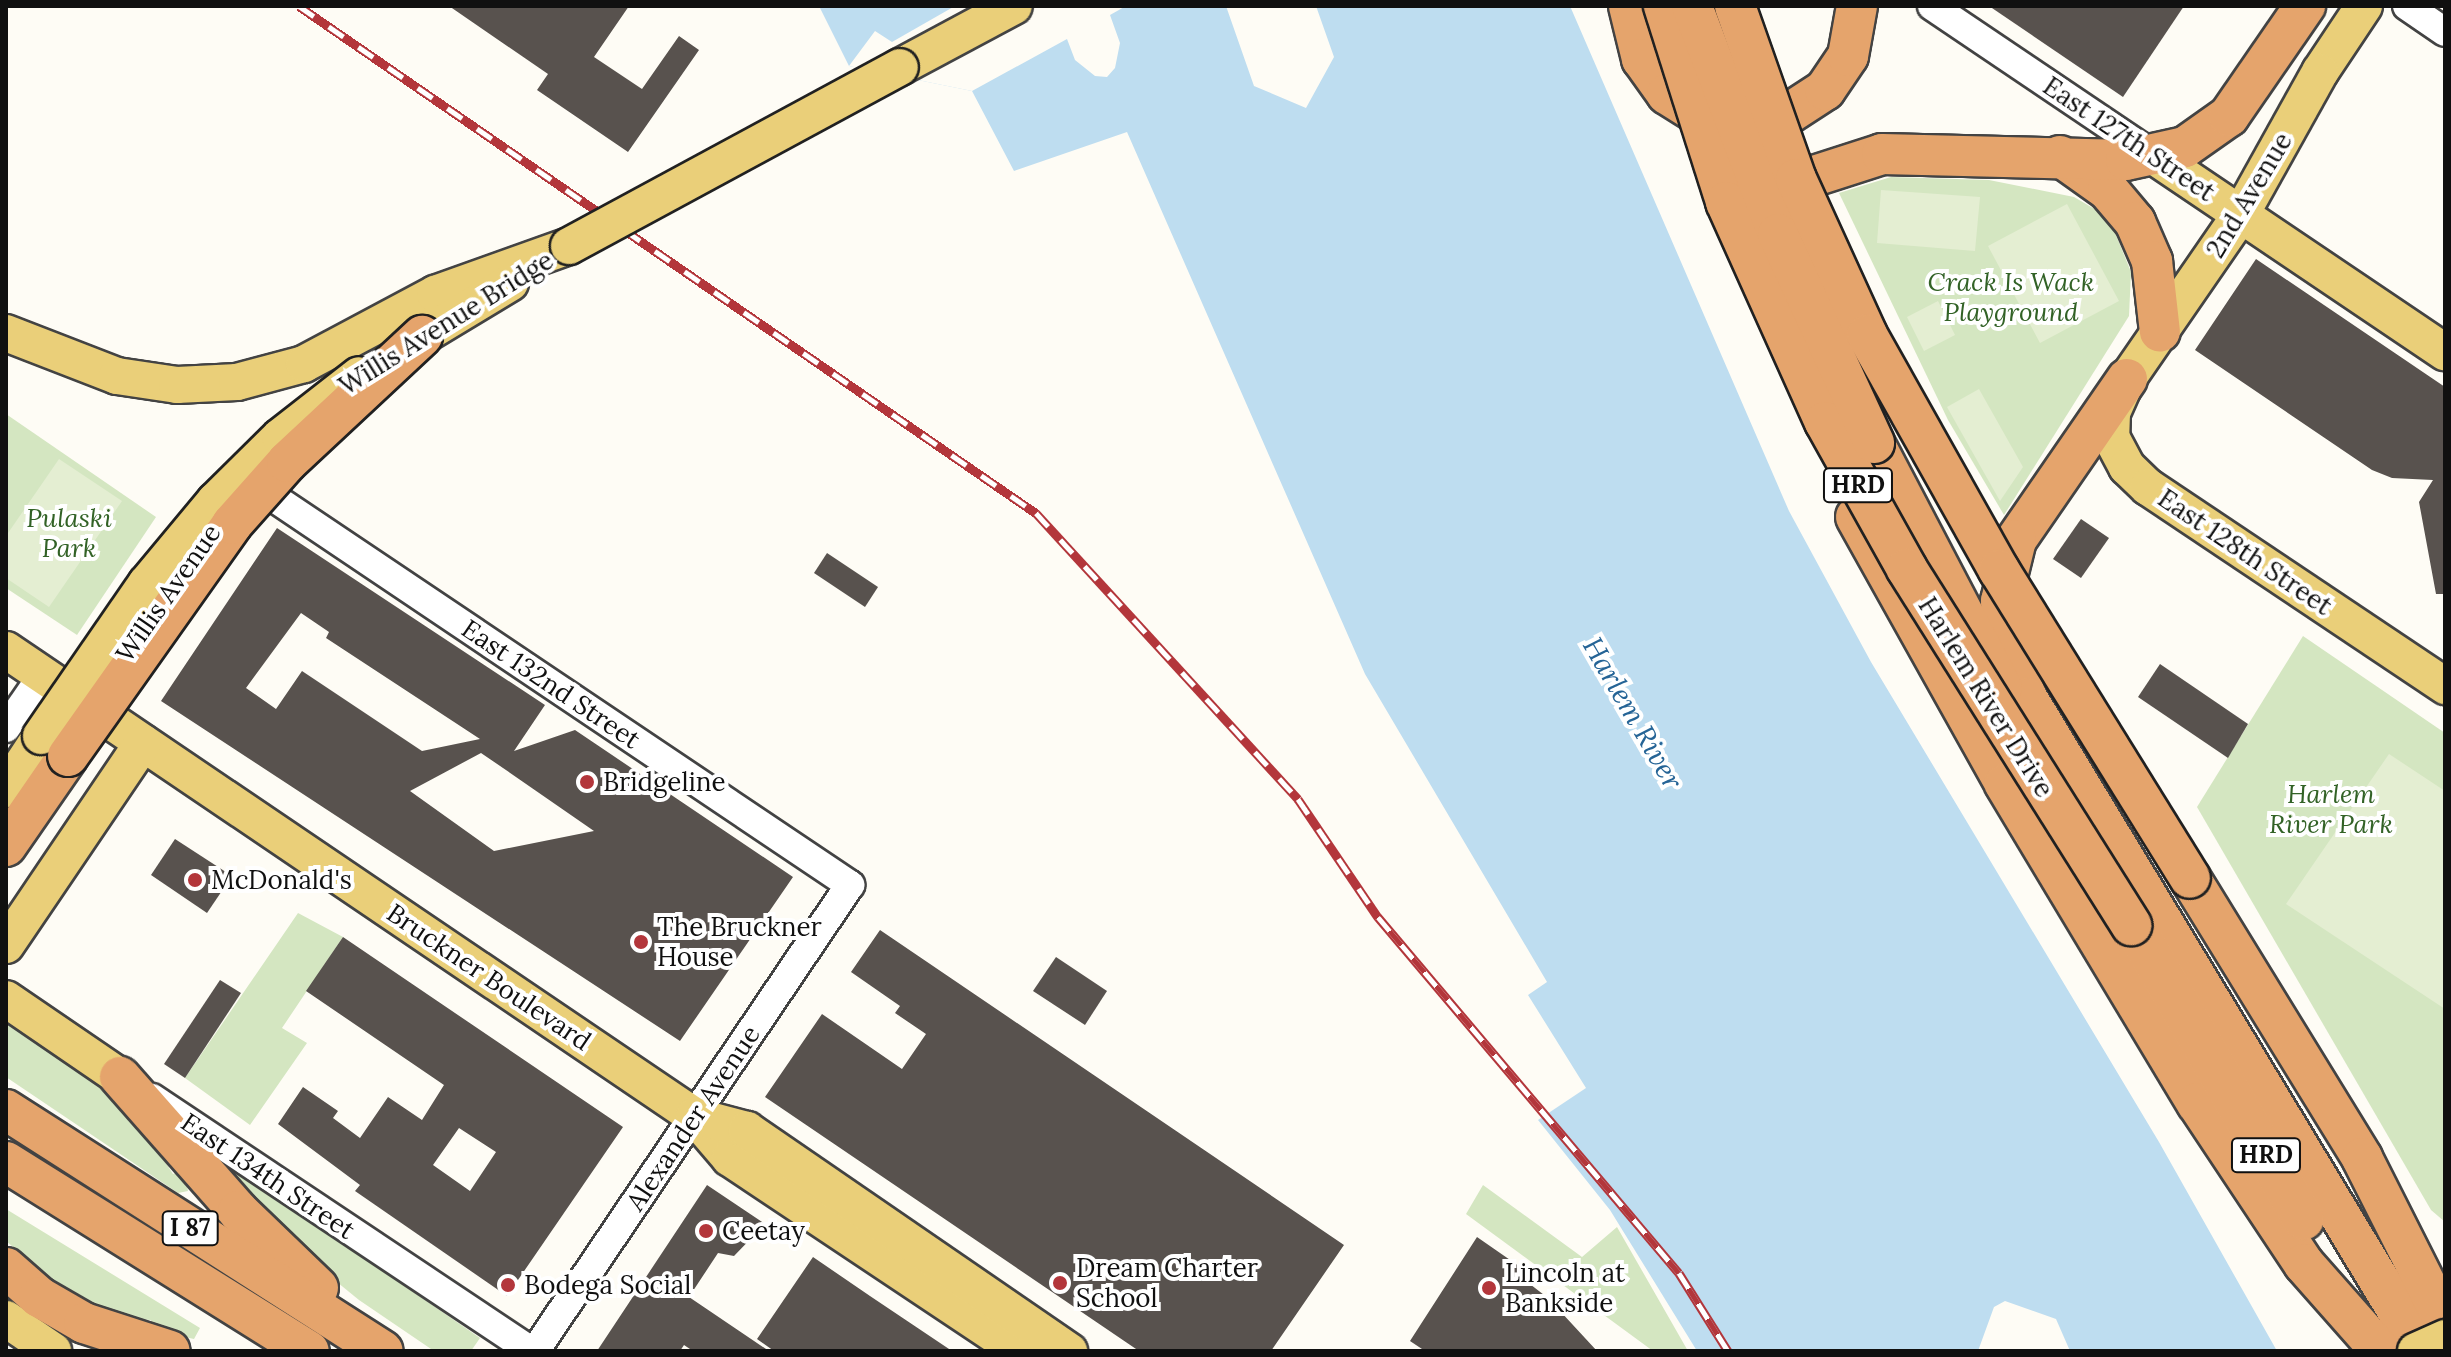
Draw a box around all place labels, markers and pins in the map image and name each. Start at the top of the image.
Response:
place label: Bridgeline [603,766,726,798]
marker: Bridgeline [578,773,596,791]
place label: McDonald's [211,864,352,896]
marker: McDonald's [186,871,204,889]
place label: The Bruckner House [657,911,822,972]
marker: The Bruckner House [632,933,650,951]
place label: Ceetay [722,1215,805,1247]
marker: Ceetay [697,1222,715,1240]
place label: Dream Charter School [1076,1252,1258,1314]
place label: Lincoln at Bankside [1505,1257,1625,1318]
place label: Bodega Social [524,1269,691,1301]
marker: Dream Charter School [1051,1274,1069,1292]
marker: Bodega Social [499,1276,517,1294]
marker: Lincoln at Bankside [1480,1279,1498,1297]

